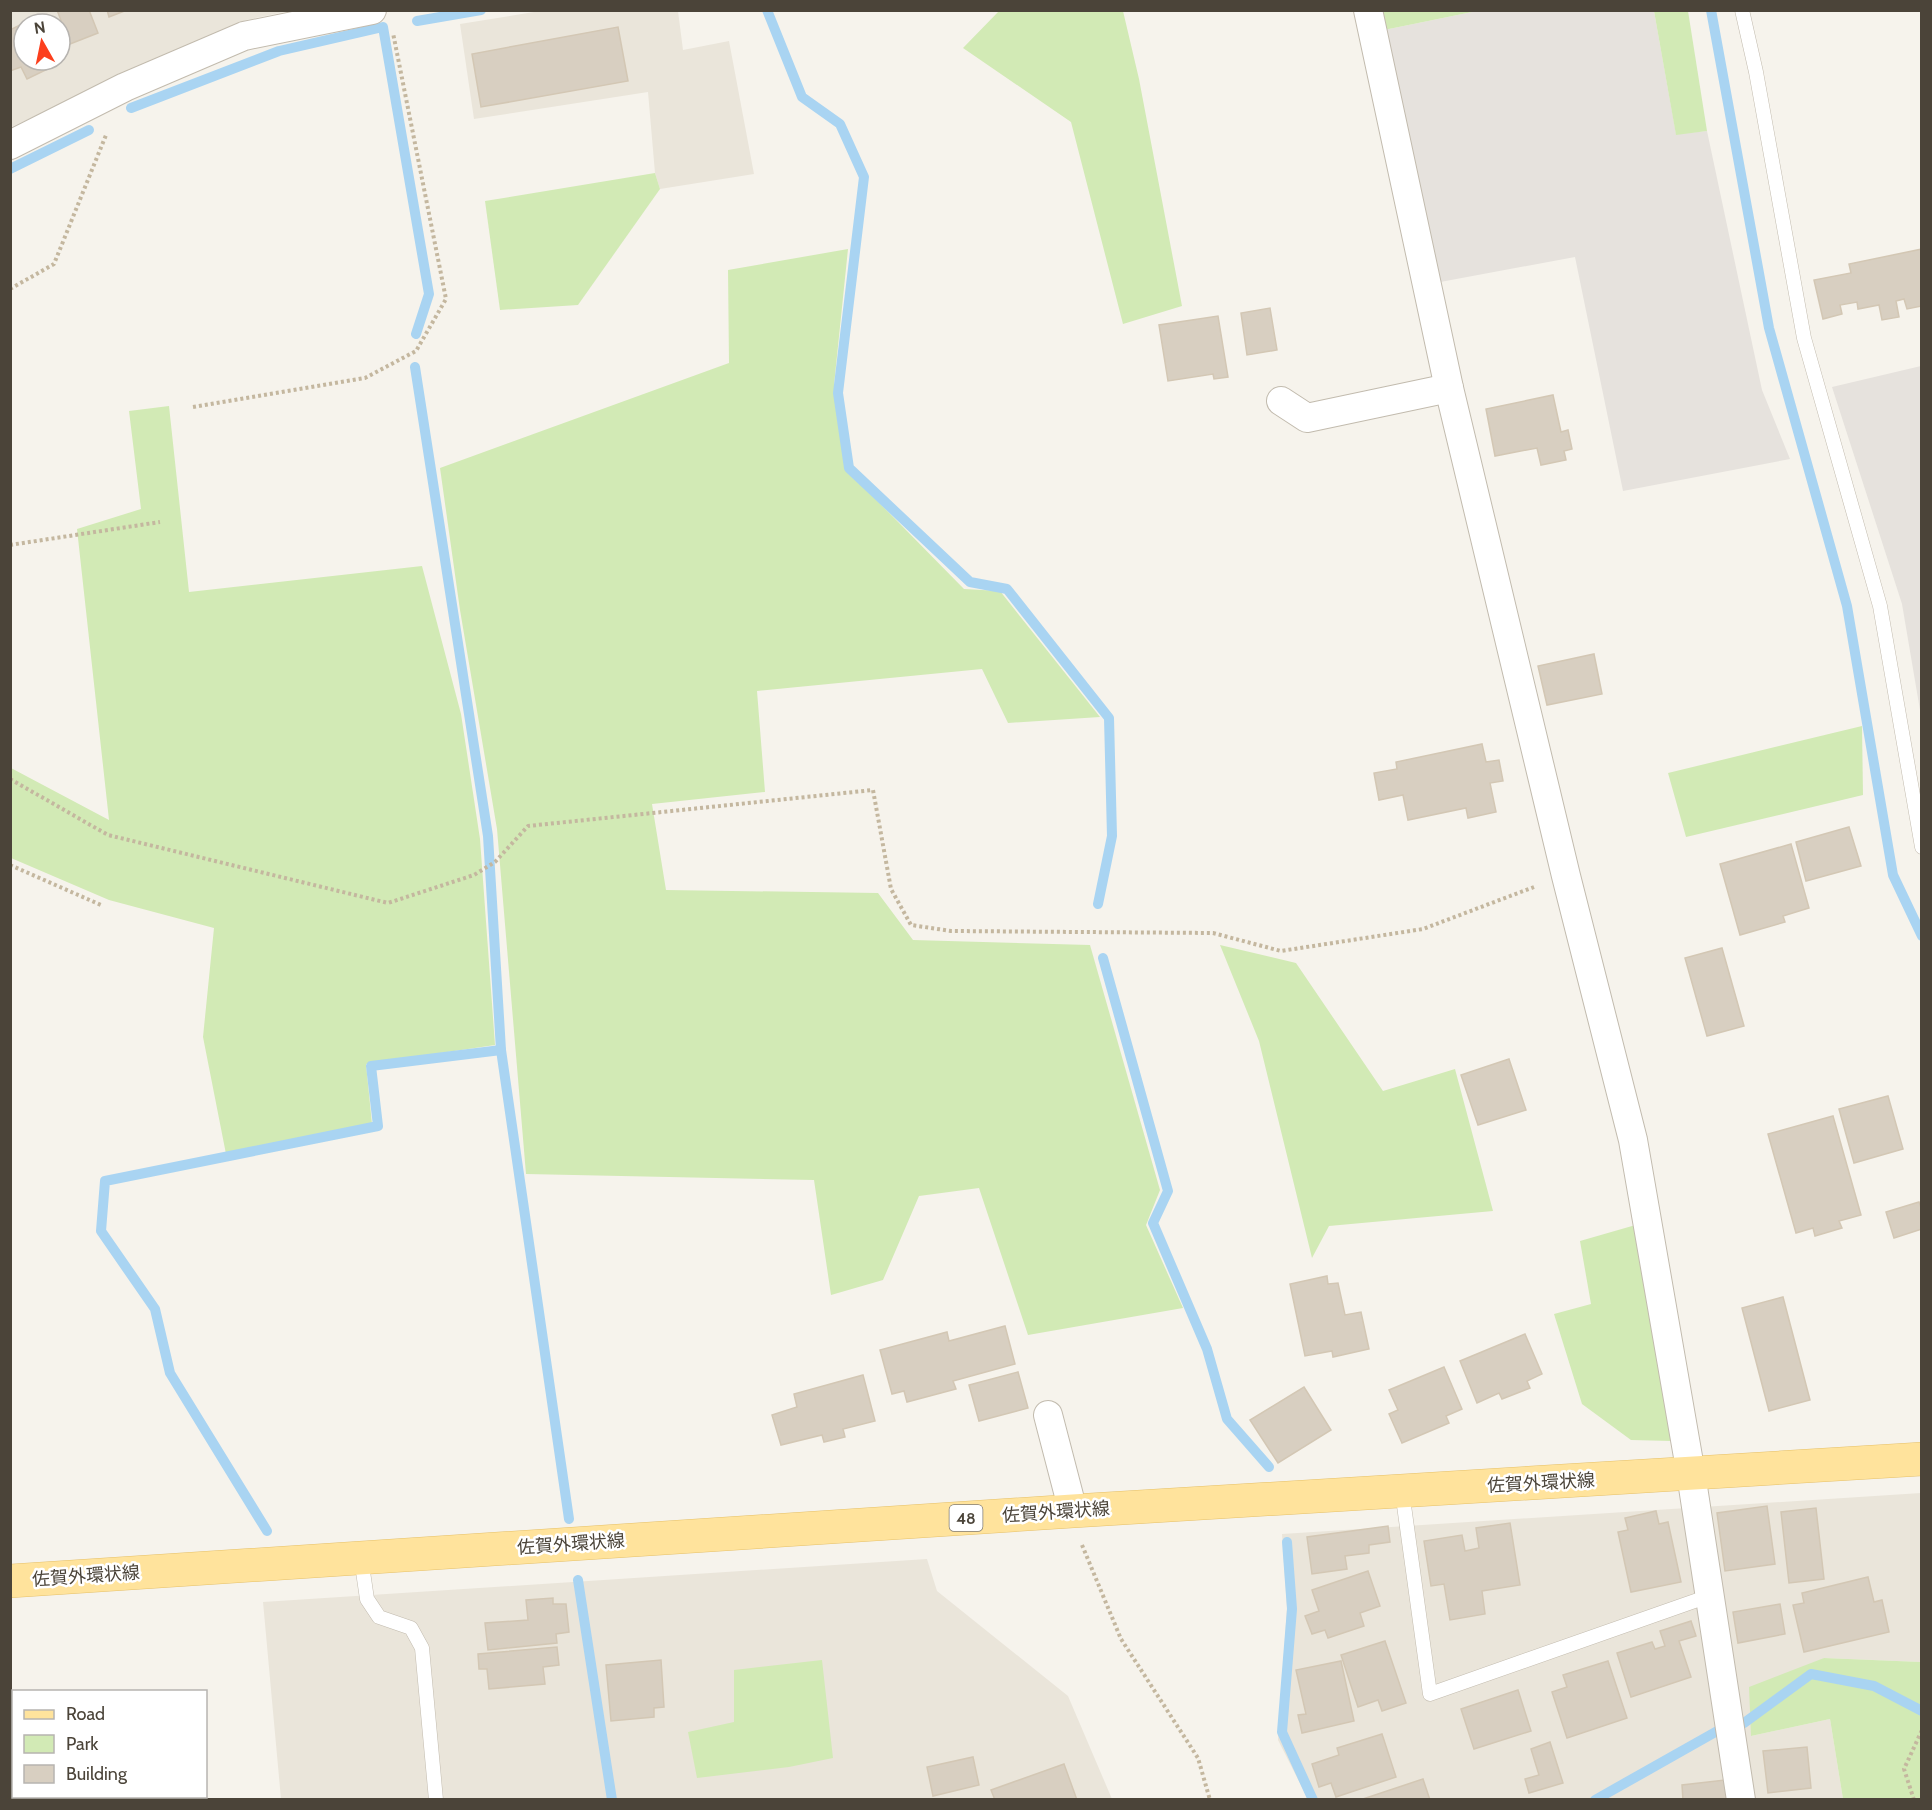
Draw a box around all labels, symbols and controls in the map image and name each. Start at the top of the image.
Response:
north arrow [12,12,72,72]
text: N [33,17,47,38]
street label: 佐賀外環状線 [1486,1469,1596,1497]
street label: 佐賀外環状線 [1001,1497,1111,1527]
road number: 48 [950,1505,982,1531]
street label: 佐賀外環状線 [516,1529,626,1559]
street label: 佐賀外環状線 [31,1561,141,1591]
legend [12,1690,207,1798]
text: Road [66,1703,105,1725]
text: Park [66,1733,99,1755]
text: Building [66,1763,128,1785]

